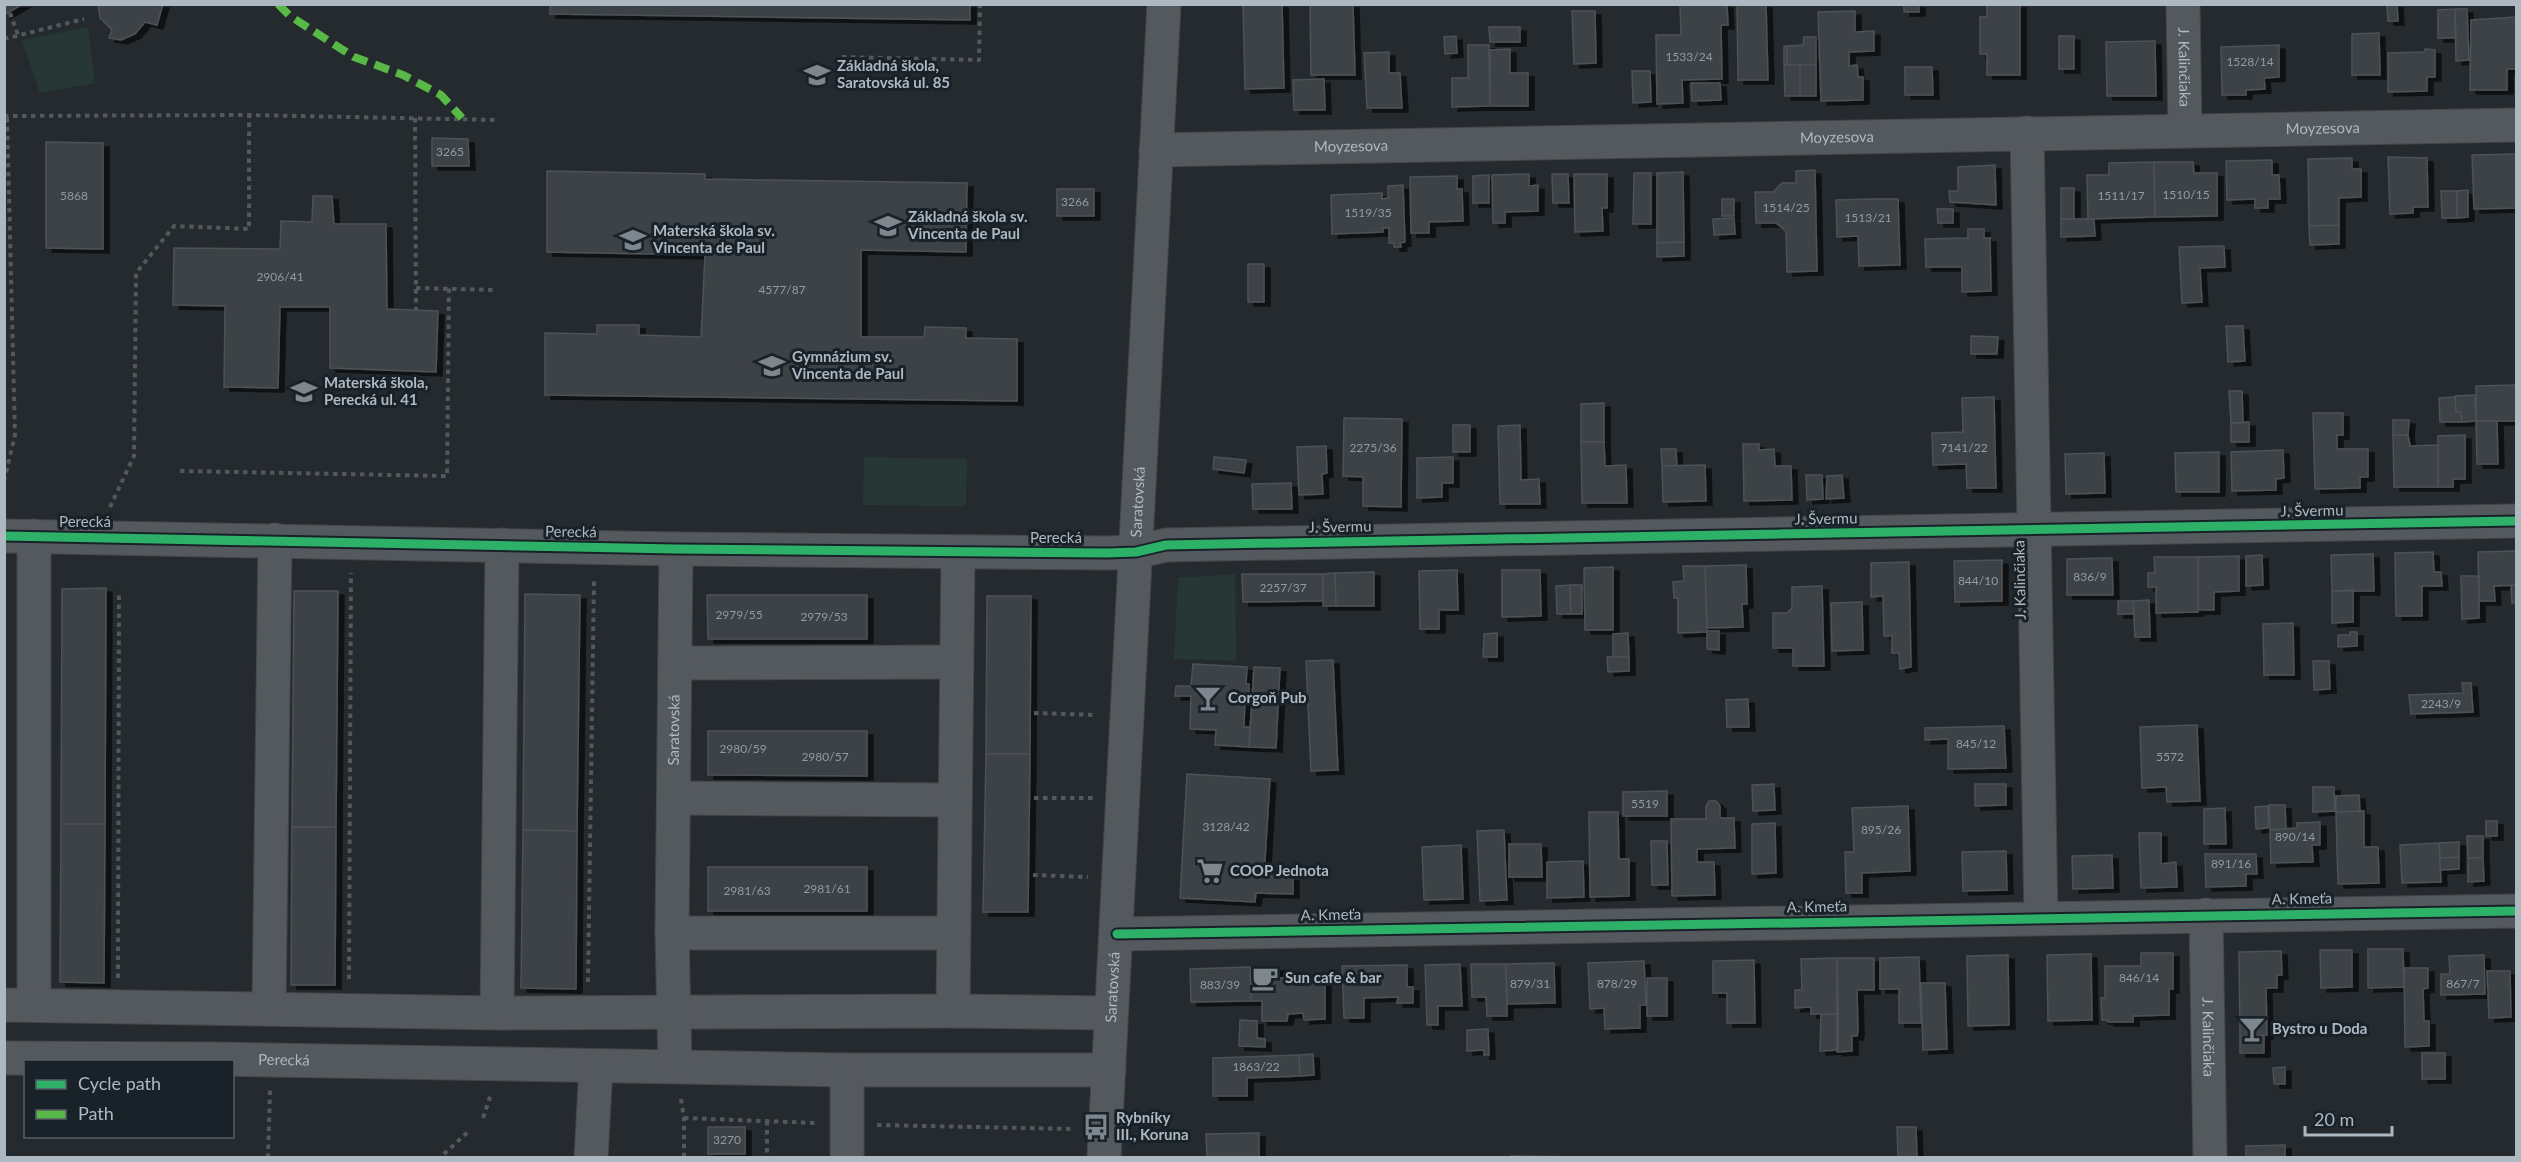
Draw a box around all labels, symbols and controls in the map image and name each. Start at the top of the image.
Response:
street label: J. Kalinčiaka [2175,27,2195,107]
house number: 1533/24 [1665,49,1713,64]
house number: 1528/14 [2226,54,2274,69]
place label: Základná škola, Saratovská ul. 85 [837,56,950,91]
school or university icon: Základná škola, Saratovská ul. 85 [802,60,832,90]
street label: Moyzesova [2286,118,2360,137]
street label: Moyzesova [1800,127,1874,146]
street label: Moyzesova [1314,136,1388,155]
house number: 3265 [436,144,464,159]
house number: 1510/15 [2162,187,2210,202]
house number: 5868 [60,188,88,203]
house number: 1511/17 [2097,188,2145,203]
house number: 3266 [1061,194,1089,209]
house number: 1514/25 [1762,200,1810,215]
house number: 1519/35 [1344,205,1392,220]
place label: Základná škola sv. Vincenta de Paul [907,207,1028,242]
house number: 1513/21 [1844,210,1892,225]
school or university icon: Základná škola sv. Vincenta de Paul [873,211,903,241]
place label: Materská škola sv. Vincenta de Paul [652,221,775,256]
school or university icon: Materská škola sv. Vincenta de Paul [618,225,648,255]
house number: 2906/41 [256,269,304,284]
house number: 4577/87 [758,282,806,297]
place label: Gymnázium sv. Vincenta de Paul [791,347,904,382]
school or university icon: Gymnázium sv. Vincenta de Paul [757,351,787,381]
place label: Materská škola, Perecká ul. 41 [324,373,428,408]
school or university icon: Materská škola, Perecká ul. 41 [289,377,319,407]
house number: 2275/36 [1349,440,1397,455]
house number: 7141/22 [1940,440,1988,455]
street label: Saratovská [1126,466,1148,538]
street label: J. Švermu [2280,500,2344,520]
street label: J. Švermu [1794,508,1858,528]
street label: Perecká [59,512,111,530]
street label: J. Švermu [1308,516,1372,536]
street label: Perecká [545,522,597,540]
street label: Perecká [1030,528,1082,546]
street label: J. Kalinčiaka [2009,540,2029,620]
house number: 836/9 [2073,569,2107,584]
house number: 844/10 [1958,573,1998,588]
house number: 2257/37 [1259,580,1307,595]
house number: 2979/55 [715,607,763,622]
house number: 2979/53 [800,609,848,624]
bar icon: Corgoň Pub [1193,683,1223,713]
place label: Corgoň Pub [1228,688,1307,706]
street label: Saratovská [664,694,682,766]
house number: 2243/9 [2421,696,2461,711]
house number: 845/12 [1956,736,1996,751]
house number: 2980/59 [719,741,767,756]
house number: 2980/57 [801,749,849,764]
house number: 5572 [2156,749,2184,764]
house number: 5519 [1631,796,1659,811]
house number: 3128/42 [1202,819,1250,834]
house number: 895/26 [1861,822,1901,837]
house number: 890/14 [2275,829,2315,844]
supermarket icon: COOP Jednota [1195,856,1225,886]
house number: 891/16 [2211,856,2251,871]
place label: COOP Jednota [1230,861,1329,879]
house number: 2981/61 [803,881,851,896]
house number: 2981/63 [723,883,771,898]
street label: A. Kmeťa [2272,888,2332,908]
street label: A. Kmeťa [1787,896,1847,916]
street label: A. Kmeťa [1301,904,1361,924]
street label: Saratovská [1101,951,1123,1023]
cafe icon: Sun cafe & bar [1250,963,1280,993]
place label: Sun cafe & bar [1285,968,1382,986]
house number: 846/14 [2119,970,2159,985]
house number: 879/31 [1510,976,1550,991]
house number: 878/29 [1597,976,1637,991]
house number: 867/7 [2446,976,2480,991]
house number: 883/39 [1200,977,1240,992]
street label: J. Kalinčiaka [2199,997,2219,1077]
bar icon: Bystro u Doda [2237,1014,2267,1044]
place label: Bystro u Doda [2272,1019,2367,1037]
street label: Perecká [258,1050,310,1069]
house number: 1863/22 [1232,1059,1280,1074]
legend [24,1060,234,1138]
text: Cycle path [78,1072,161,1094]
scale bar [2305,1099,2392,1137]
text: Path [78,1102,114,1124]
place label: Rybníky III., Koruna [1116,1108,1189,1143]
text: 20 m [2314,1108,2354,1130]
bus stop icon: Rybníky III., Koruna [1081,1112,1111,1142]
house number: 3270 [713,1132,741,1147]

